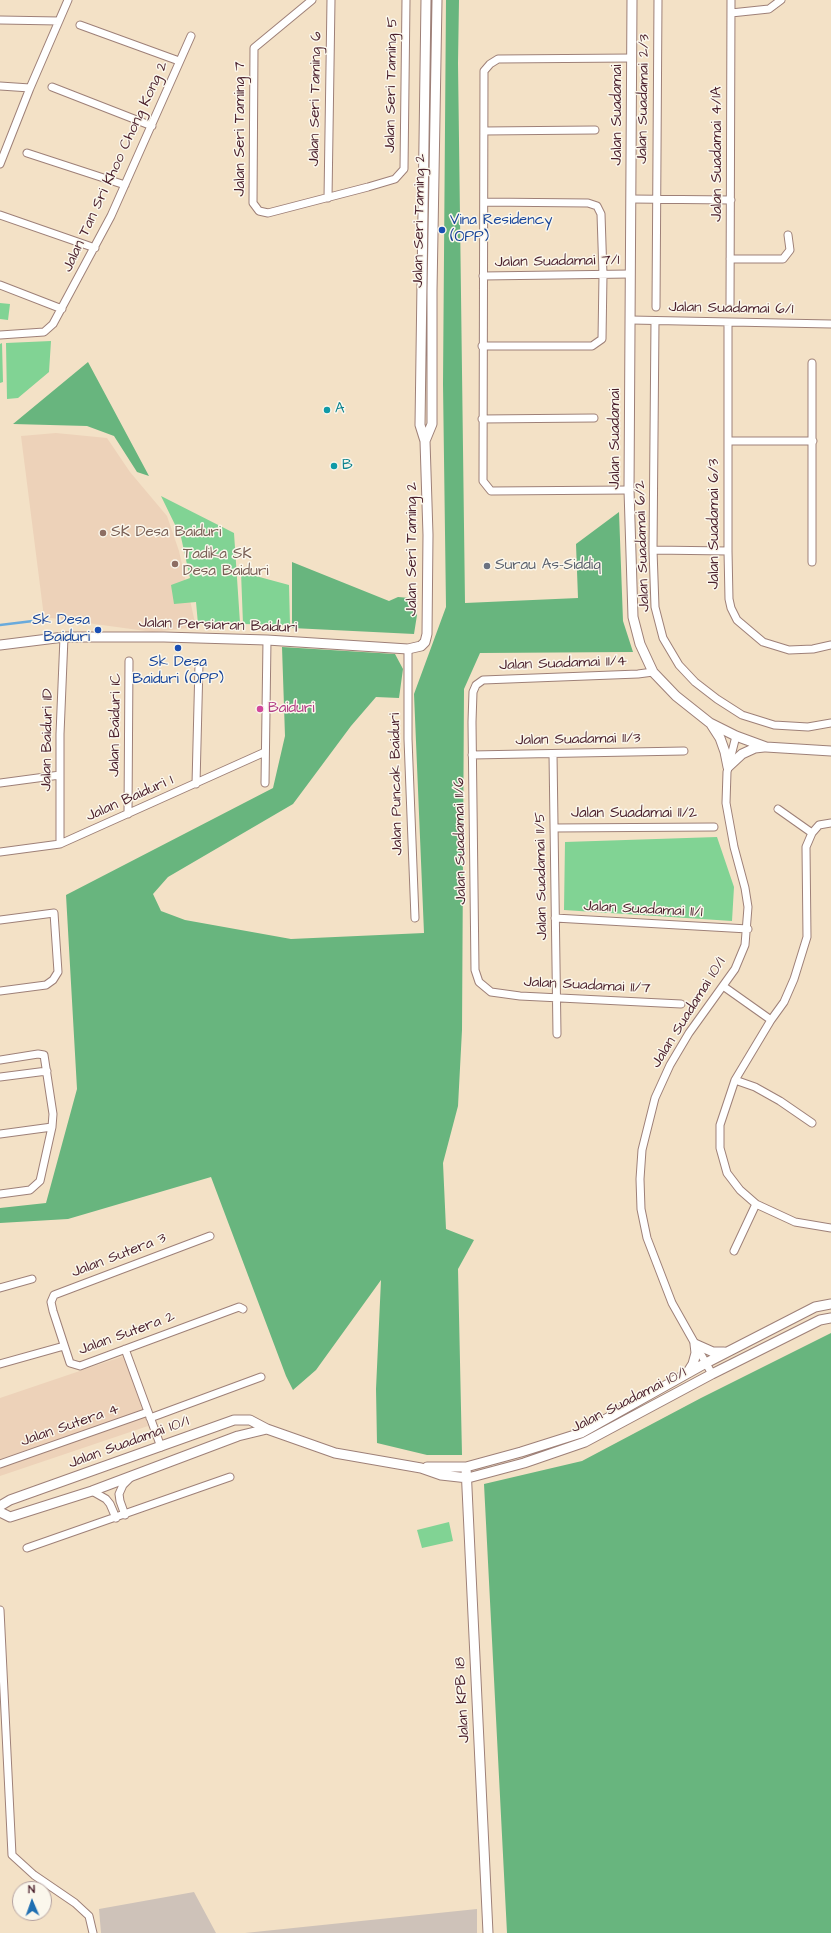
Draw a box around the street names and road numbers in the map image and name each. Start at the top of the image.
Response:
street label: Jalan Seri Taming 5 [382,17,402,153]
street label: Jalan Seri Taming 6 [306,31,326,167]
street label: Jalan Suadamai 2/3 [634,34,654,164]
street label: Jalan Tan Sri Khoo Chong Kong 2 [59,59,173,275]
street label: Jalan Seri Taming 7 [232,62,250,196]
street label: Jalan Suadamai [609,65,627,165]
street label: Jalan Suadamai 4/1A [709,86,727,222]
street label: Jalan Seri Taming 2 [410,154,430,288]
street label: Jalan Suadamai 7/1 [494,252,620,272]
street label: Jalan Suadamai 6/1 [668,299,794,319]
street label: Jalan Suadamai [607,389,625,489]
street label: Jalan Suadamai 6/3 [706,459,724,589]
street label: Jalan Suadamai 6/2 [632,480,654,612]
street label: Jalan Seri Taming 2 [404,482,422,616]
street label: Jalan Persiaran Baiduri [139,614,297,638]
street label: Jalan Suadamai 11/4 [499,653,627,675]
street label: Jalan Baiduri 1C [106,673,126,777]
street label: Jalan Baiduri 1D [38,688,58,792]
street label: Jalan Puncak Baiduri [387,713,407,855]
street label: Jalan Suadamai 11/3 [515,730,641,750]
street label: Jalan Baiduri 1 [84,772,176,826]
street label: Jalan Suadamai 11/6 [451,777,471,905]
street label: Jalan Suadamai 11/2 [571,805,697,823]
street label: Jalan Suadamai 11/5 [532,812,552,940]
street label: Jalan Suadamai 11/1 [583,898,703,922]
street label: Jalan Suadamai 10/1 [648,954,730,1072]
street label: Jalan Suadamai 11/7 [523,974,651,998]
street label: Jalan Sutera 3 [69,1230,169,1282]
street label: Jalan Sutera 2 [76,1308,178,1360]
street label: Jalan Suadamai 10/1 [568,1364,690,1438]
street label: Jalan Sutera 4 [19,1401,121,1451]
street label: Jalan Suadamai 10/1 [66,1413,192,1473]
street label: Jalan KPB 18 [452,1657,474,1743]

